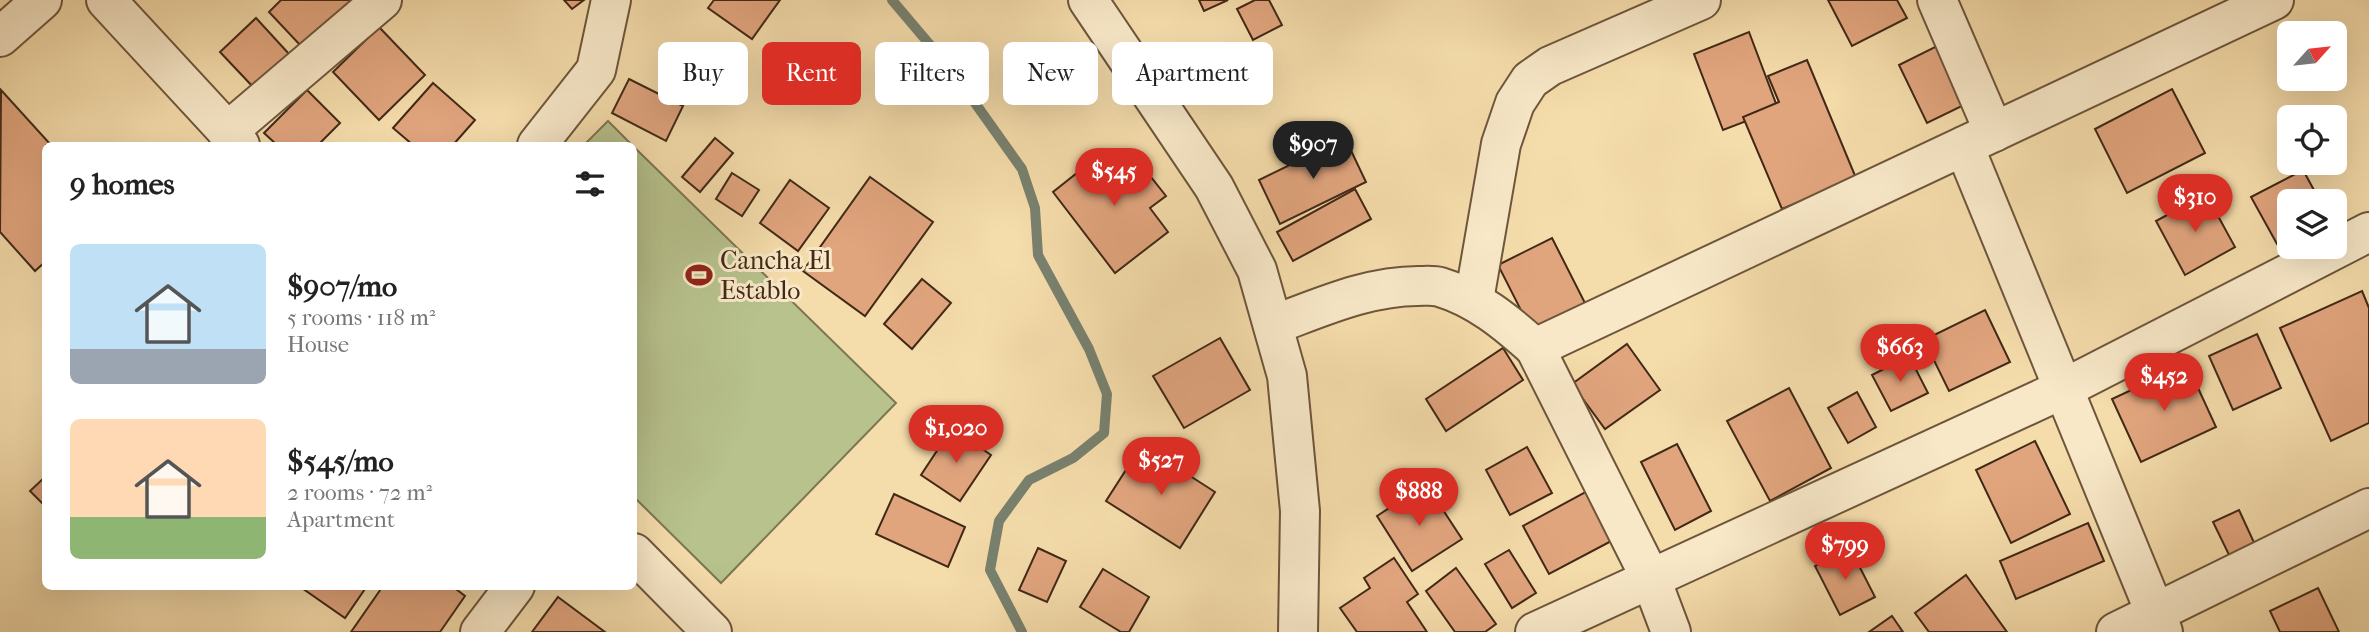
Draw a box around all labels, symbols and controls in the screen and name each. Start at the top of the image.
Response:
north arrow [2277,21,2347,91]
map controls [2277,21,2347,259]
chip: Buy [658,42,748,105]
chip: Rent [762,42,861,105]
chip: Filters [875,42,989,105]
chip: New [1003,42,1098,105]
chip: Apartment [1112,42,1273,105]
button: locate [2277,105,2347,175]
pin: $907 [1272,122,1354,181]
text: $907 [1289,130,1337,157]
pin: $545 [1073,148,1155,208]
text: $545 [1091,157,1137,184]
icon: filters [571,165,609,203]
text: 9 homes [70,167,175,202]
pin: $310 [2154,174,2236,234]
text: $310 [2174,183,2216,210]
button: layers [2277,189,2347,259]
place label: Cancha El Establo [720,245,831,306]
sports icon: Cancha El Establo [684,260,714,290]
text: $907/mo [287,269,397,304]
icon: home [126,272,210,356]
text: 5 rooms · 118 m² [287,304,435,331]
pin: $663 [1859,324,1941,384]
text: House [287,331,349,358]
text: $663 [1877,333,1924,360]
pin: $452 [2123,354,2205,413]
text: $452 [2140,362,2188,389]
pin: $1,020 [899,406,1013,465]
text: $1,020 [925,414,987,441]
pin: $527 [1120,438,1202,497]
text: $545/mo [287,444,394,479]
text: $527 [1138,446,1184,473]
icon: home [126,447,210,531]
pin: $888 [1378,468,1460,528]
text: $888 [1395,477,1443,504]
text: 2 rooms · 72 m² [287,479,432,506]
text: Apartment [287,506,395,533]
pin: $799 [1804,522,1886,582]
text: $799 [1821,531,1869,558]

